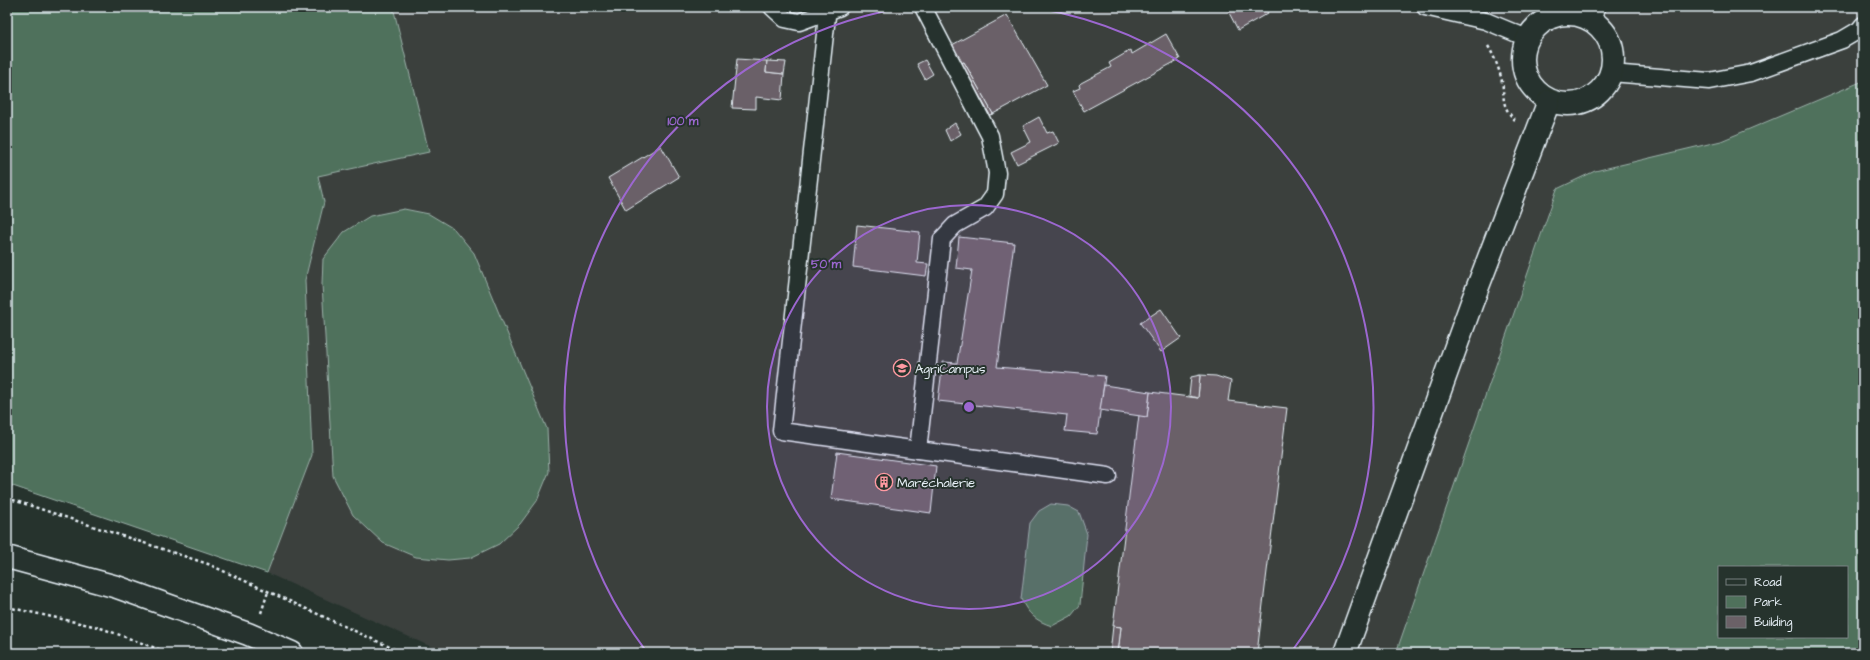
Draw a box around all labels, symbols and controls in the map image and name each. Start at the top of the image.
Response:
text: 100 m [668,113,699,130]
text: 50 m [811,256,842,273]
school or university icon: AgriCampus [892,358,912,378]
place label: AgriCampus [915,360,986,379]
centre of rings [962,400,976,414]
building icon: Maréchalerie [874,472,894,492]
place label: Maréchalerie [897,474,975,492]
legend [1718,566,1848,638]
text: Road [1754,574,1782,591]
text: Park [1754,594,1782,611]
text: Building [1754,614,1792,632]

